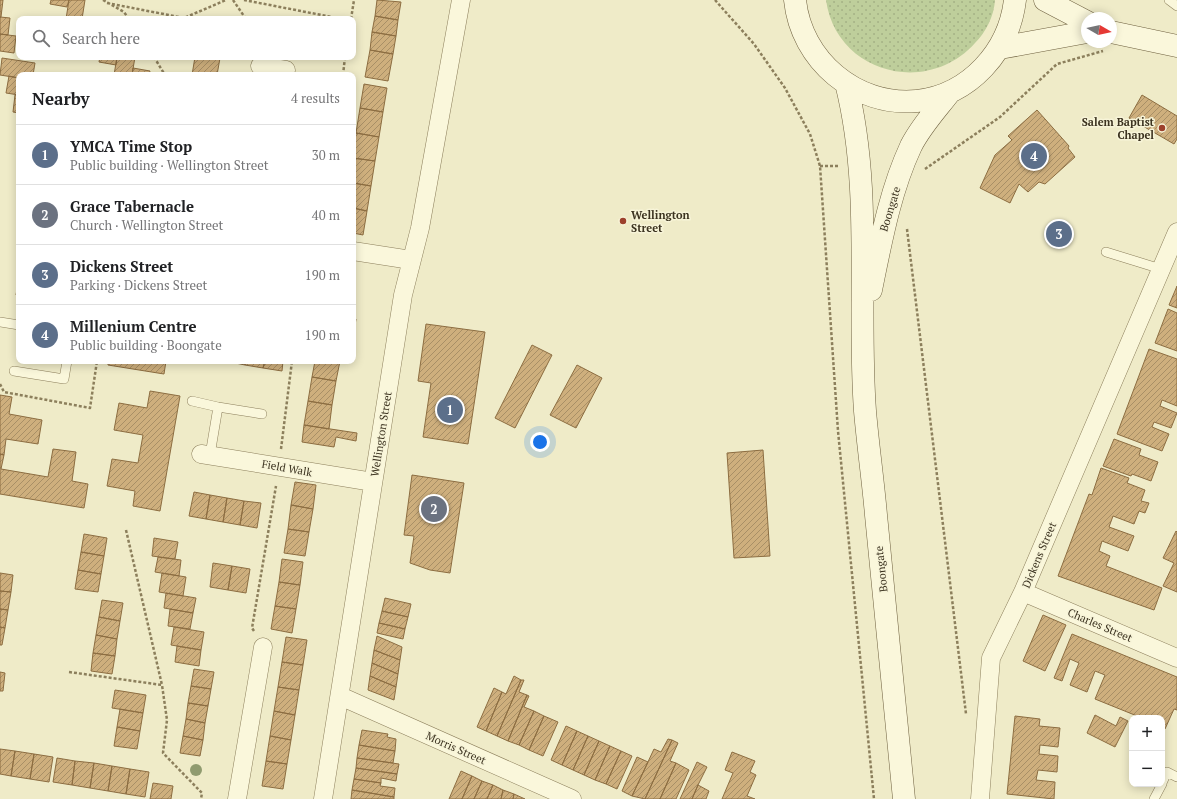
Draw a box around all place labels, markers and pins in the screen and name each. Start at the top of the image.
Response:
place label: Salem Baptist Chapel [1082,115,1155,142]
marker: Salem Baptist Chapel [1157,123,1167,133]
pin: 4 [1021,141,1047,171]
place label: Wellington Street [631,208,690,235]
marker: Wellington Street [618,216,628,226]
pin: 3 [1046,219,1072,249]
pin: 1 [437,395,463,425]
pin: 2 [421,494,447,524]

